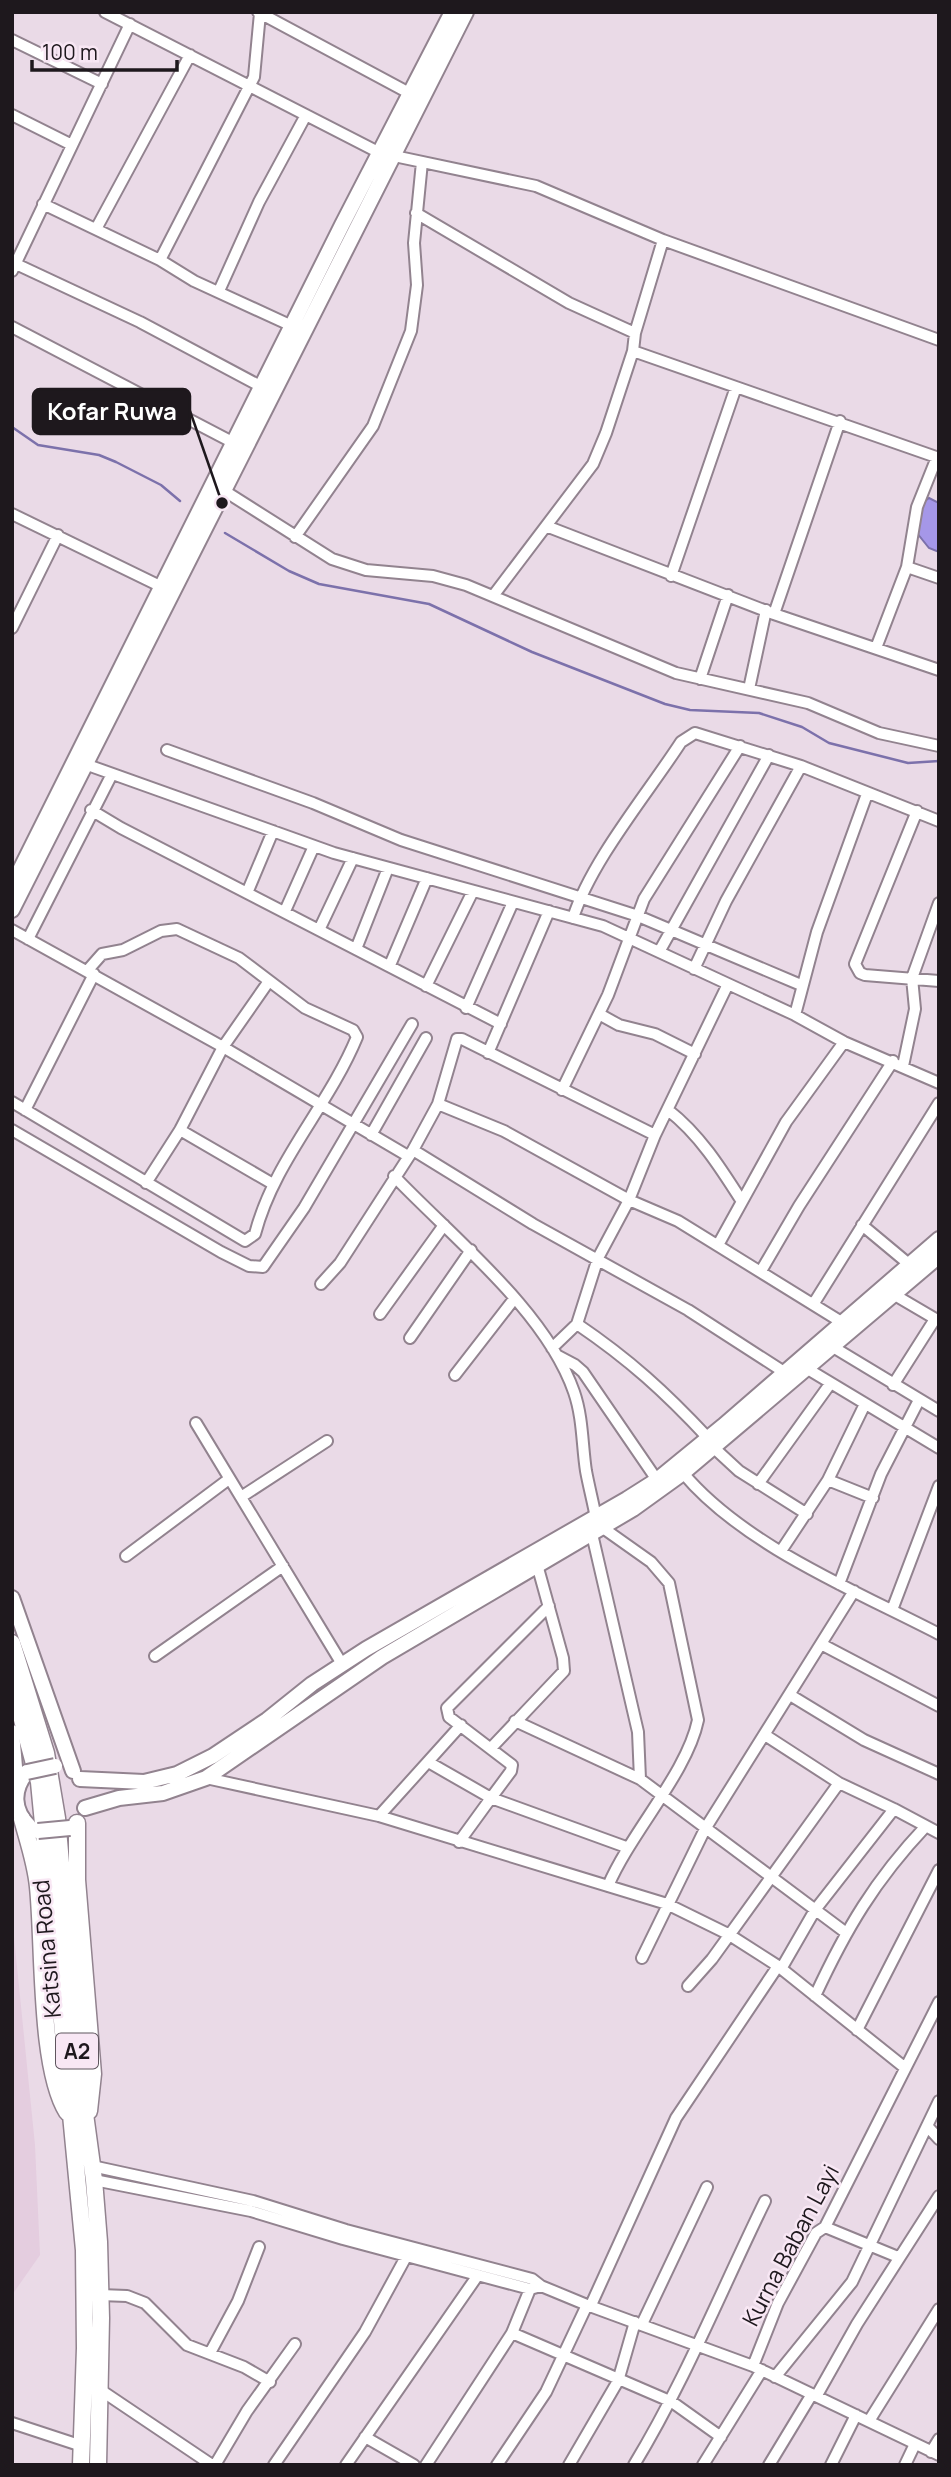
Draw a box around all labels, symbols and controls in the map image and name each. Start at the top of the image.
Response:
scale bar [32,28,177,72]
text: 100 m [42,38,98,66]
callout: Kofar Ruwa [33,389,190,434]
text: Kofar Ruwa [47,394,177,427]
street label: Katsina Road [24,1879,68,2019]
road number: A2 [56,2034,98,2068]
street label: Kurna Baban Layi [734,2159,846,2331]

